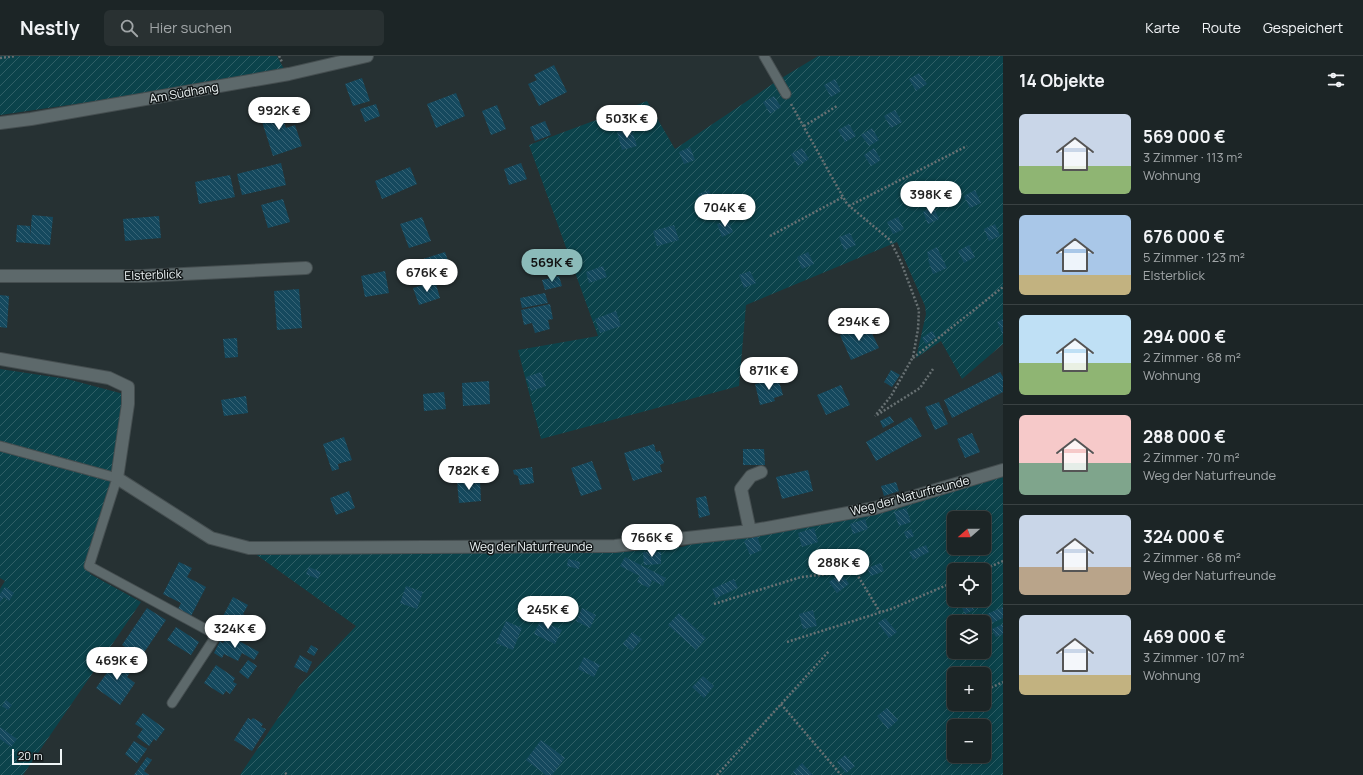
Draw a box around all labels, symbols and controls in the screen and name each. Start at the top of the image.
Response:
search box [104,10,384,46]
text: Nestly [20,15,80,41]
icon: search [118,17,140,39]
text: Hier suchen [150,17,232,38]
text: Karte [1145,18,1180,37]
text: Route [1202,18,1241,37]
text: Gespeichert [1263,18,1343,37]
text: 14 Objekte [1019,69,1105,92]
icon: filters [1325,69,1347,91]
street label: Am Südhang [148,78,220,107]
pin: 992K € [246,97,312,131]
text: 992K € [257,101,301,119]
pin: 503K € [594,105,660,139]
text: 503K € [605,109,649,127]
text: 569 000 € [1143,125,1226,148]
icon: home [1051,130,1099,178]
text: 3 Zimmer · 113 m² [1143,148,1242,166]
text: Wohnung [1143,166,1201,184]
pin: 398K € [898,181,964,215]
text: 398K € [909,185,953,203]
pin: 704K € [692,194,758,228]
text: 704K € [703,198,747,216]
text: 676 000 € [1143,225,1225,248]
icon: home [1051,231,1099,279]
text: 5 Zimmer · 123 m² [1143,248,1245,266]
pin: 569K € [519,249,585,283]
text: 569K € [530,253,574,271]
pin: 676K € [394,259,460,293]
text: 676K € [406,263,448,281]
street label: Elsterblick [124,265,183,284]
text: Elsterblick [1143,266,1205,284]
pin: 294K € [826,308,892,342]
text: 294K € [837,312,881,330]
text: 294 000 € [1143,325,1226,348]
icon: home [1051,331,1099,379]
text: 2 Zimmer · 68 m² [1143,348,1241,366]
pin: 871K € [736,357,802,391]
text: 871K € [749,361,789,379]
text: Wohnung [1143,366,1201,384]
text: 288 000 € [1143,425,1226,448]
icon: home [1051,431,1099,479]
text: 2 Zimmer · 70 m² [1143,448,1240,466]
pin: 782K € [436,457,502,491]
text: 782K € [448,461,490,479]
text: Weg der Naturfreunde [1143,466,1276,484]
street label: Weg der Naturfreunde [848,471,971,520]
north arrow [947,511,991,555]
map controls [947,511,991,763]
pin: 766K € [619,524,685,558]
text: 324 000 € [1143,525,1225,548]
text: 766K € [631,528,673,546]
icon: home [1051,531,1099,579]
street label: Weg der Naturfreunde [470,538,592,555]
text: 2 Zimmer · 68 m² [1143,548,1241,566]
pin: 288K € [806,549,872,583]
text: 288K € [817,553,861,571]
button: locate [947,563,991,607]
text: Weg der Naturfreunde [1143,566,1276,584]
pin: 245K € [515,596,581,630]
text: 245K € [527,600,569,618]
pin: 324K € [202,615,268,649]
button: layers [947,615,991,659]
text: 324K € [214,619,256,637]
text: 469 000 € [1143,625,1226,648]
icon: home [1051,631,1099,679]
pin: 469K € [84,647,150,681]
text: 3 Zimmer · 107 m² [1143,648,1245,666]
text: 469K € [95,651,139,669]
text: Wohnung [1143,666,1201,684]
button: + [947,667,991,711]
button: − [947,719,991,763]
scale bar [12,747,62,766]
text: 20 m [18,748,43,763]

